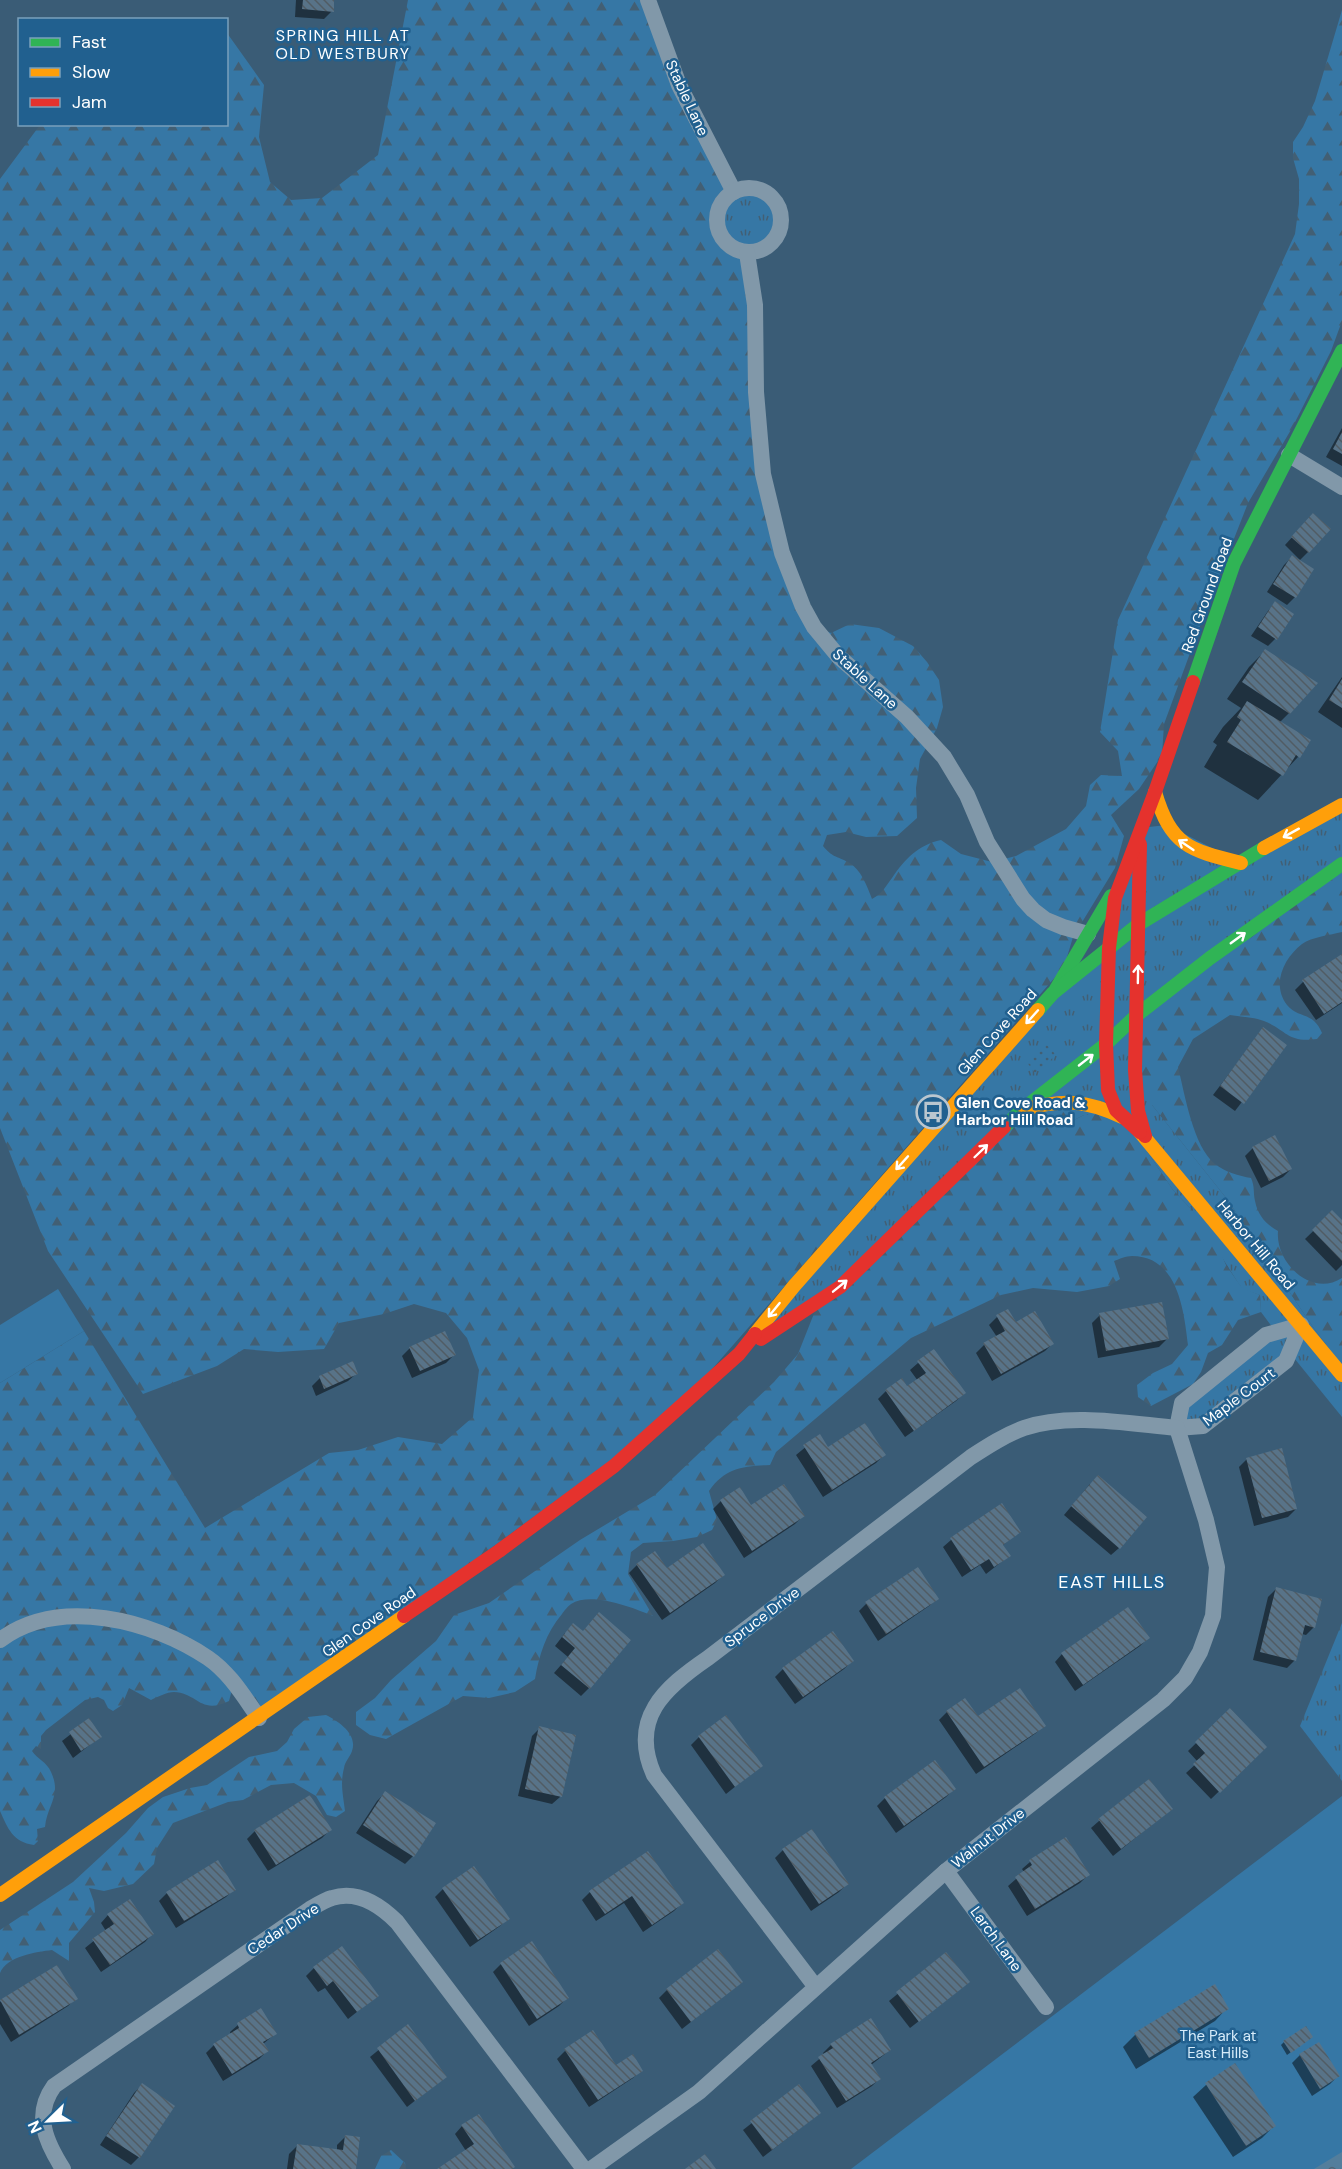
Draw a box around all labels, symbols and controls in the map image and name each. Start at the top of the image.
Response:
legend [18,18,228,126]
district label: SPRING HILL AT OLD WESTBURY [275,25,411,64]
text: Fast [72,30,107,54]
street label: Stable Lane [661,57,713,139]
text: Slow [72,60,111,84]
text: Jam [72,90,107,114]
street label: Red Ground Road [1177,535,1237,655]
street label: Stable Lane [828,644,902,714]
one-way arrow [1282,828,1300,839]
one-way arrow [1178,839,1194,851]
one-way arrow [1229,932,1245,945]
one-way arrow [1132,964,1144,984]
street label: Glen Cove Road [953,984,1041,1080]
one-way arrow [1025,1010,1039,1025]
one-way arrow [1078,1054,1094,1067]
place label: Glen Cove Road & Harbor Hill Road [956,1093,1086,1130]
bus stop icon: Glen Cove Road & Harbor Hill Road [915,1094,951,1130]
one-way arrow [973,1144,988,1158]
one-way arrow [895,1156,909,1171]
street label: Harbor Hill Road [1213,1196,1299,1294]
one-way arrow [832,1279,848,1292]
one-way arrow [768,1302,781,1318]
street label: Maple Court [1199,1363,1279,1431]
district label: EAST HILLS [1058,1570,1166,1594]
street label: Glen Cove Road [318,1582,420,1662]
street label: Spruce Drive [720,1582,804,1652]
street label: Walnut Drive [947,1803,1029,1873]
street label: Cedar Drive [243,1898,323,1960]
street label: Larch Lane [966,1902,1026,1976]
park label: The Park at East Hills [1180,2026,1257,2063]
north arrow [18,2091,78,2151]
text: N [23,2117,47,2136]

